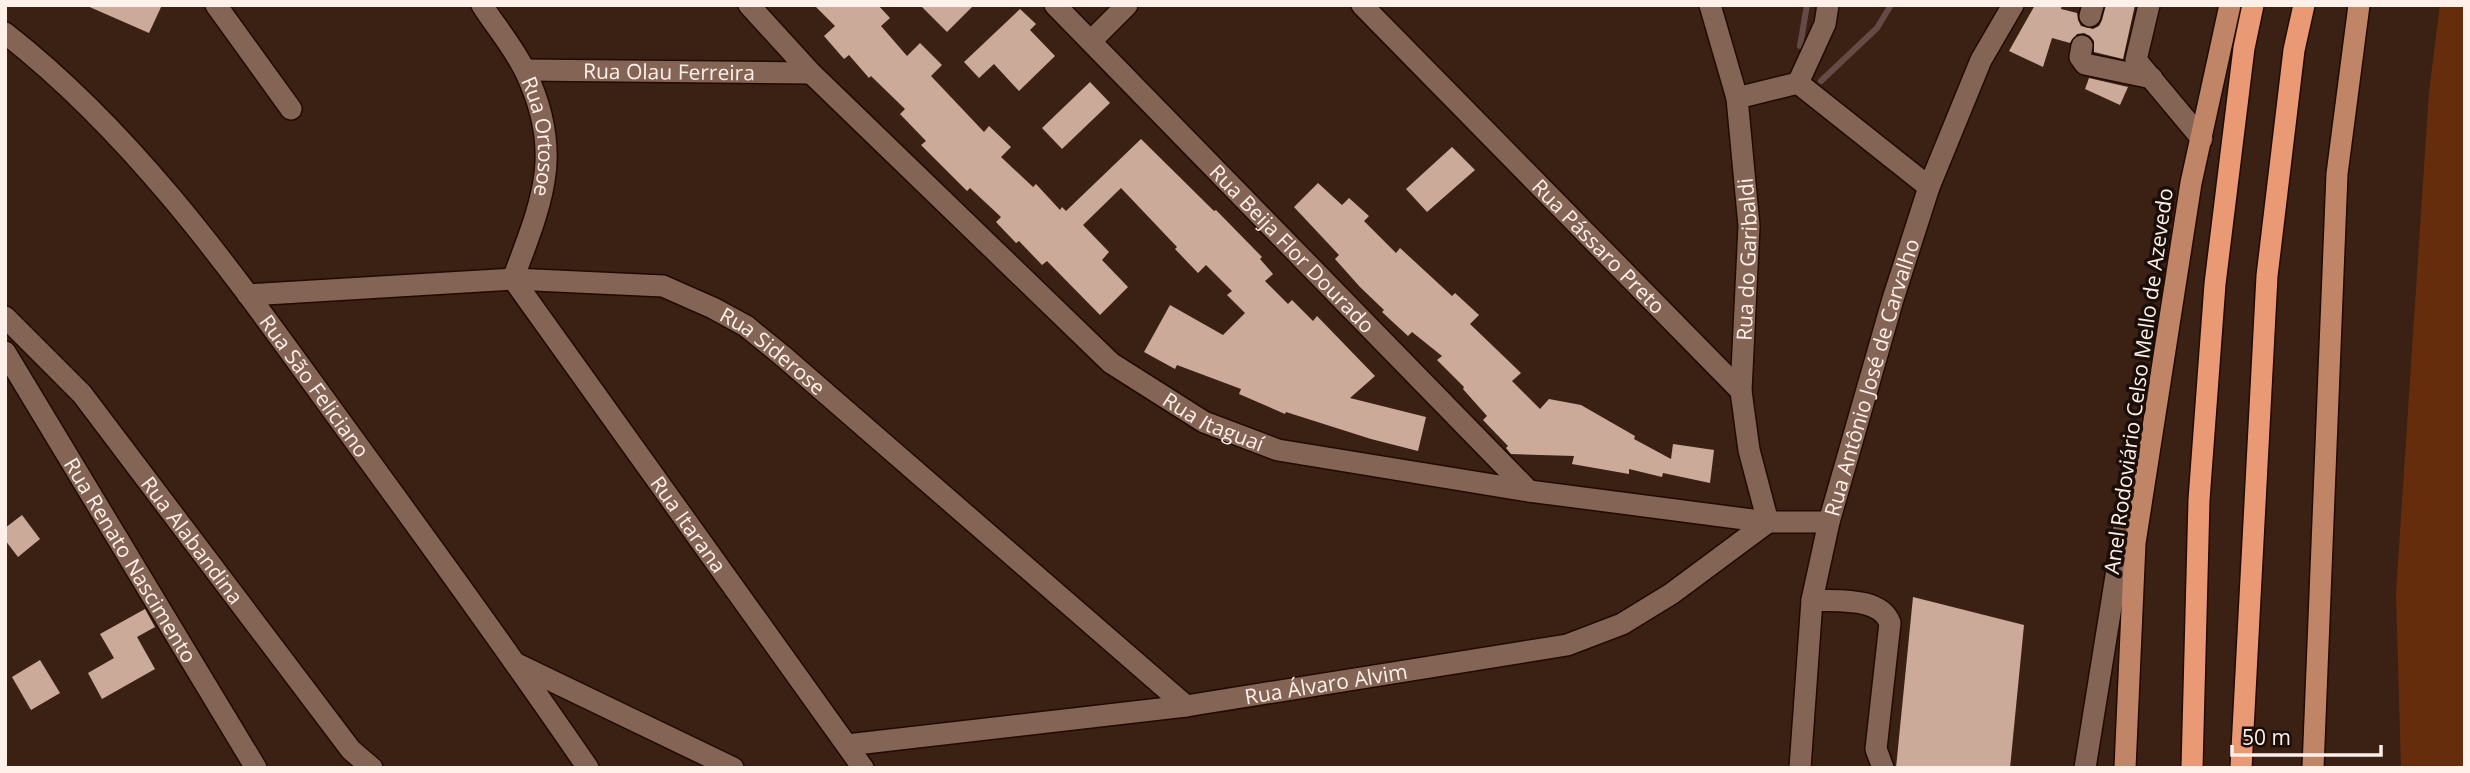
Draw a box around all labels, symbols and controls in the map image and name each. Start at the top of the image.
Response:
street label: Rua Olau Ferreira [583,57,755,86]
street label: Rua Ortosoe [515,72,560,199]
street label: Rua Beija Flor Dourado [1204,158,1381,339]
street label: Rua Pássaro Preto [1526,173,1671,320]
street label: Rua do Garibaldi [1729,177,1763,341]
street label: Anel Rodoviário Celso Mello de Azevedo [2097,186,2179,576]
street label: Rua Antônio José de Carvalho [1817,235,1926,519]
street label: Rua Siderose [715,300,832,401]
street label: Rua São Feliciano [253,309,376,463]
street label: Rua Itaguaí [1158,385,1269,458]
street label: Rua Renato Nascimento [58,452,203,668]
street label: Rua Alabandina [135,470,250,610]
street label: Rua Itarana [644,470,733,578]
street label: Rua Álvaro Alvim [1243,657,1409,710]
scale bar [2232,714,2381,758]
text: 50 m [2242,723,2291,751]

